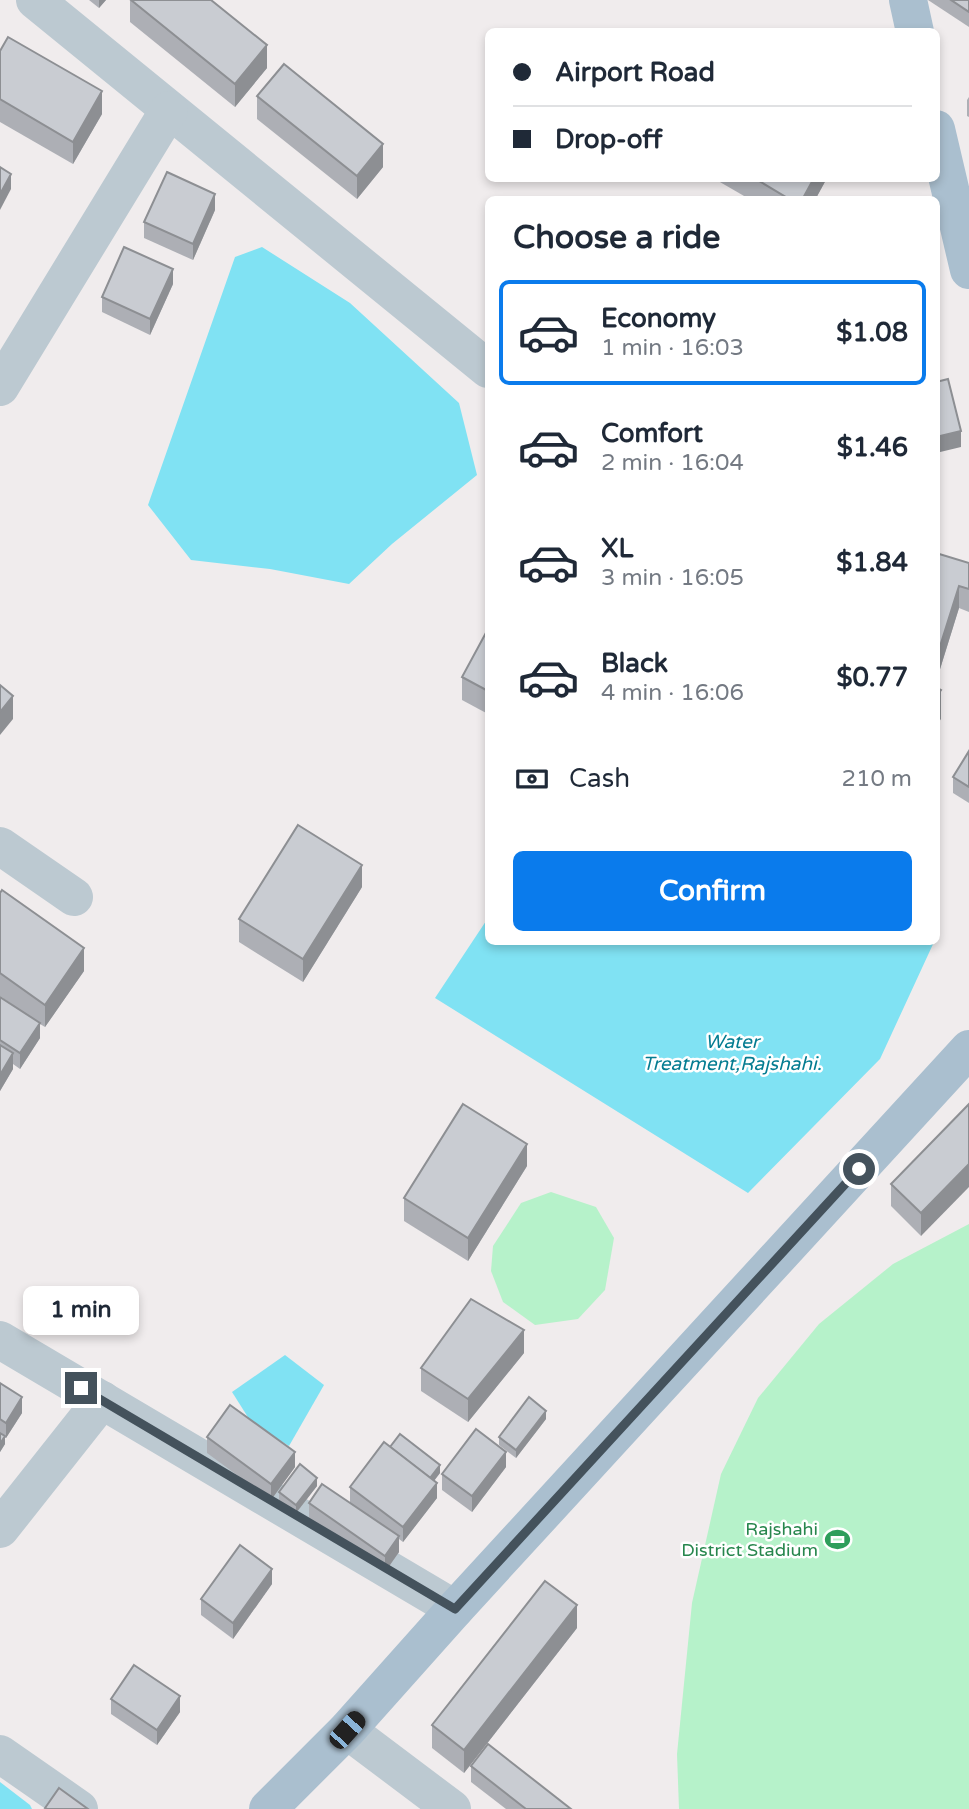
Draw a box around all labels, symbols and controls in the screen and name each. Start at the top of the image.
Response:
text: Airport Road [555,57,715,88]
text: Drop-off [555,124,662,155]
text: Choose a ride [513,219,720,257]
icon: car [517,301,580,364]
text: Economy [601,303,716,334]
text: $1.08 [836,317,908,348]
text: 1 min · 16:03 [601,334,744,362]
icon: car [517,416,580,479]
text: Comfort [601,418,703,449]
text: $1.46 [837,432,908,463]
text: 2 min · 16:04 [601,449,744,477]
icon: car [517,531,580,594]
text: XL [601,533,633,564]
text: $1.84 [836,547,908,578]
text: 3 min · 16:05 [601,564,744,592]
icon: car [517,646,580,709]
text: Black [601,648,668,679]
text: $0.77 [836,662,908,693]
text: 4 min · 16:06 [601,679,744,707]
icon: cash [513,760,551,798]
text: Cash [569,763,630,794]
text: 210 m [842,765,912,793]
button: Confirm [513,851,912,931]
water label: Water Treatment,Rajshahi. [642,1031,822,1075]
route start [843,1153,875,1185]
callout: 1 min [23,1286,139,1336]
text: 1 min [50,1296,112,1324]
route end [65,1372,97,1404]
place label: Rajshahi District Stadium [681,1518,818,1561]
sports icon: Rajshahi District Stadium [824,1525,852,1553]
car [326,1707,369,1753]

